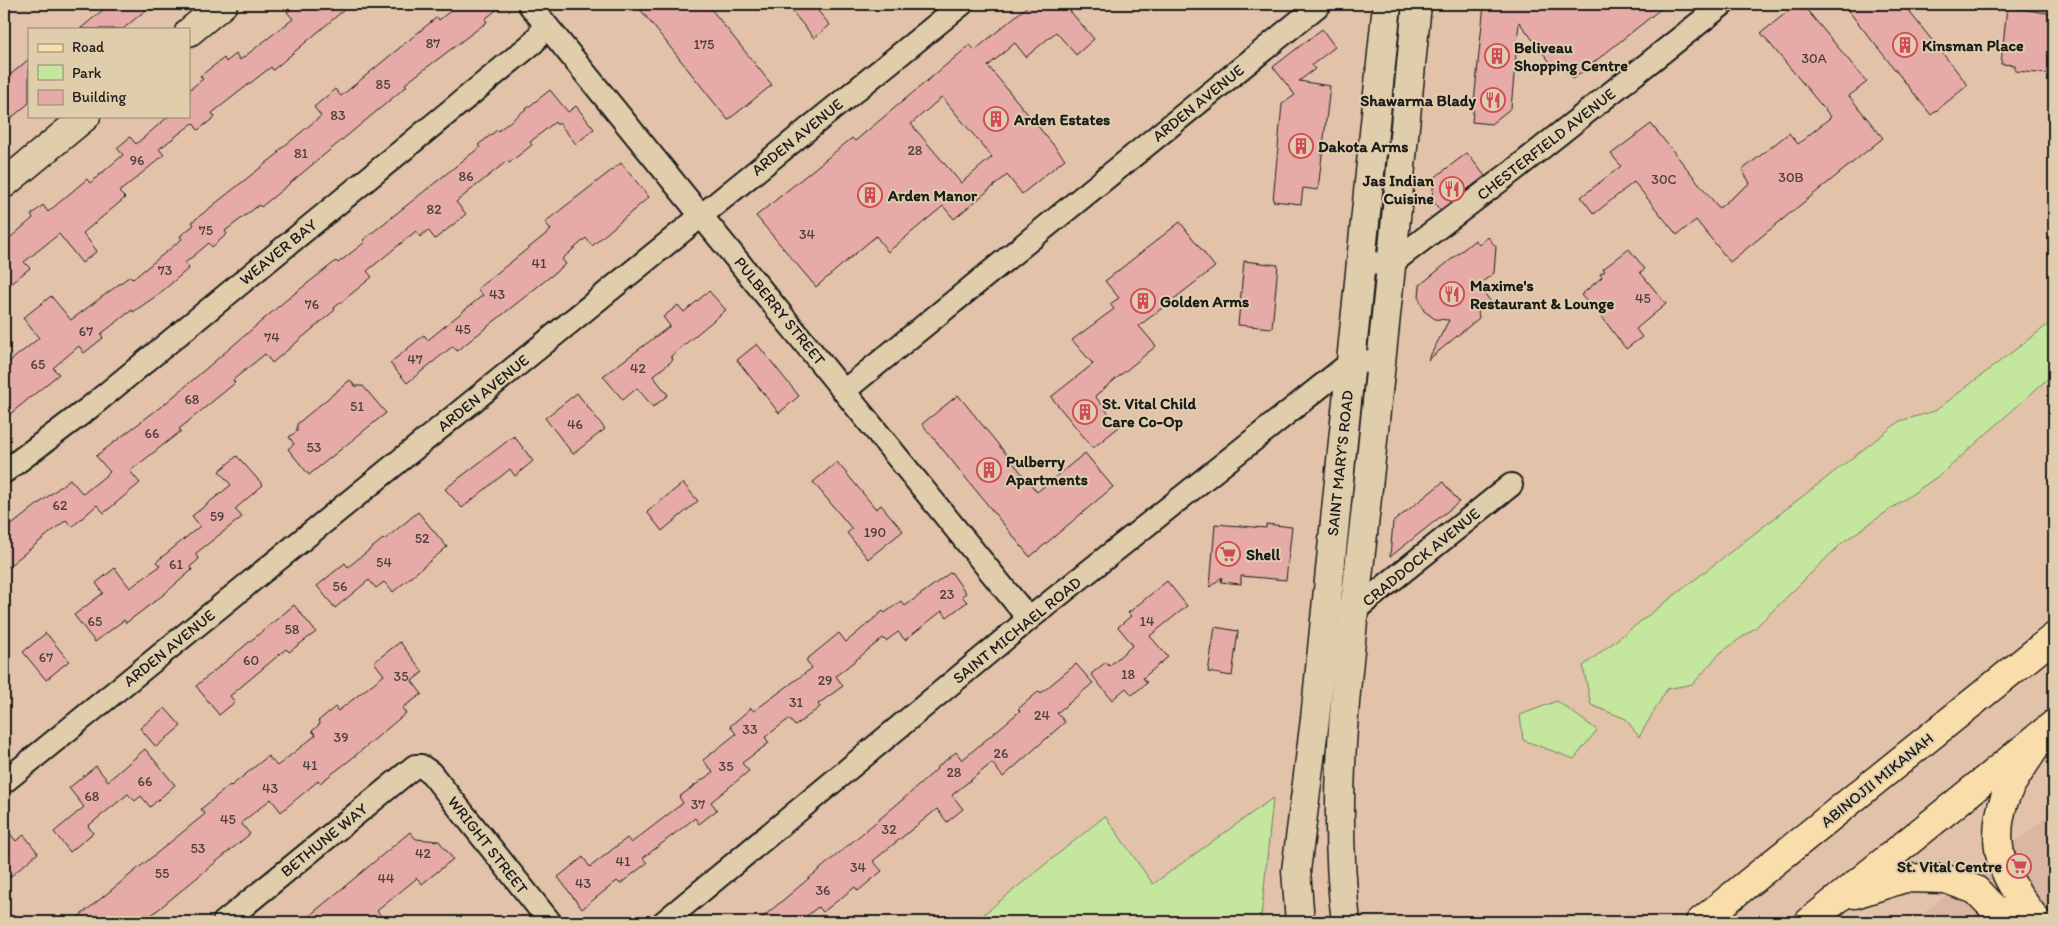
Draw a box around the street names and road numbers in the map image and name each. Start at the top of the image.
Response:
street label: ARDEN AVENUE [1148,60,1248,146]
street label: CHESTERFIELD AVENUE [1473,84,1619,204]
street label: ARDEN AVENUE [747,94,847,180]
street label: WEAVER BAY [235,215,321,289]
street label: PULBERRY STREET [730,253,830,369]
street label: ARDEN AVENUE [433,350,533,436]
street label: SAINT MARY'S ROAD [1323,389,1357,537]
street label: CRADDOCK AVENUE [1358,504,1484,610]
street label: SAINT MICHAEL ROAD [949,572,1085,688]
street label: ARDEN AVENUE [119,605,219,691]
street label: ABINOJII MIKANAH [1817,729,1937,831]
street label: WRIGHT STREET [444,792,532,898]
street label: BETHUNE WAY [277,799,371,881]

